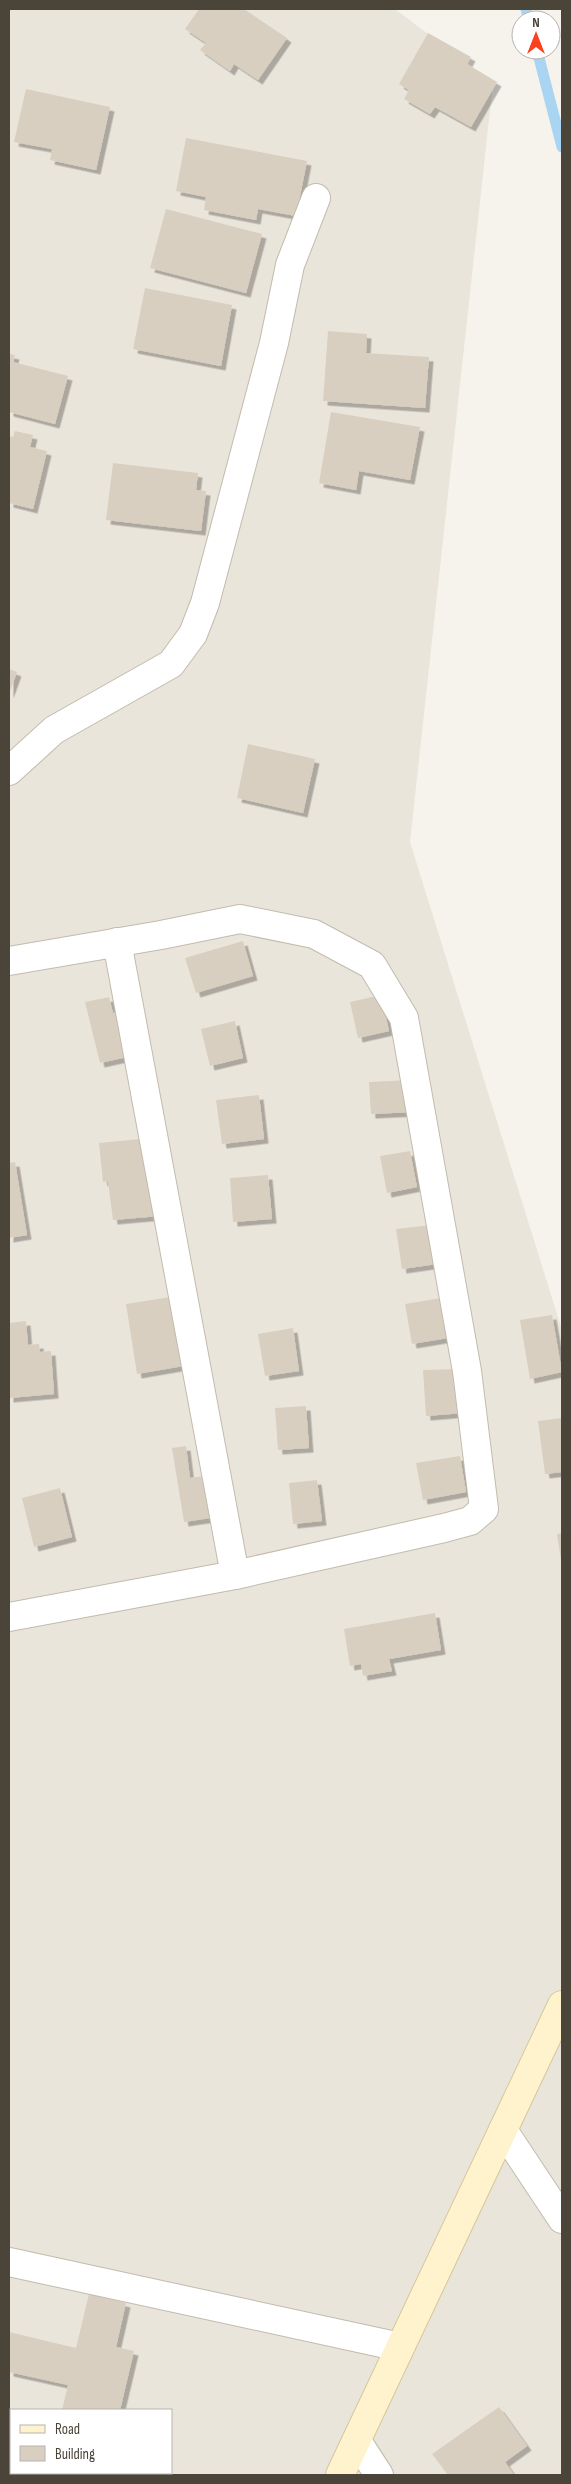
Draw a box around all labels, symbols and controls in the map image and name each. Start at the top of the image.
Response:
north arrow [511,10,561,60]
text: N [532,14,540,31]
legend [10,2409,172,2474]
text: Road [55,2420,80,2439]
text: Building [55,2445,95,2464]

